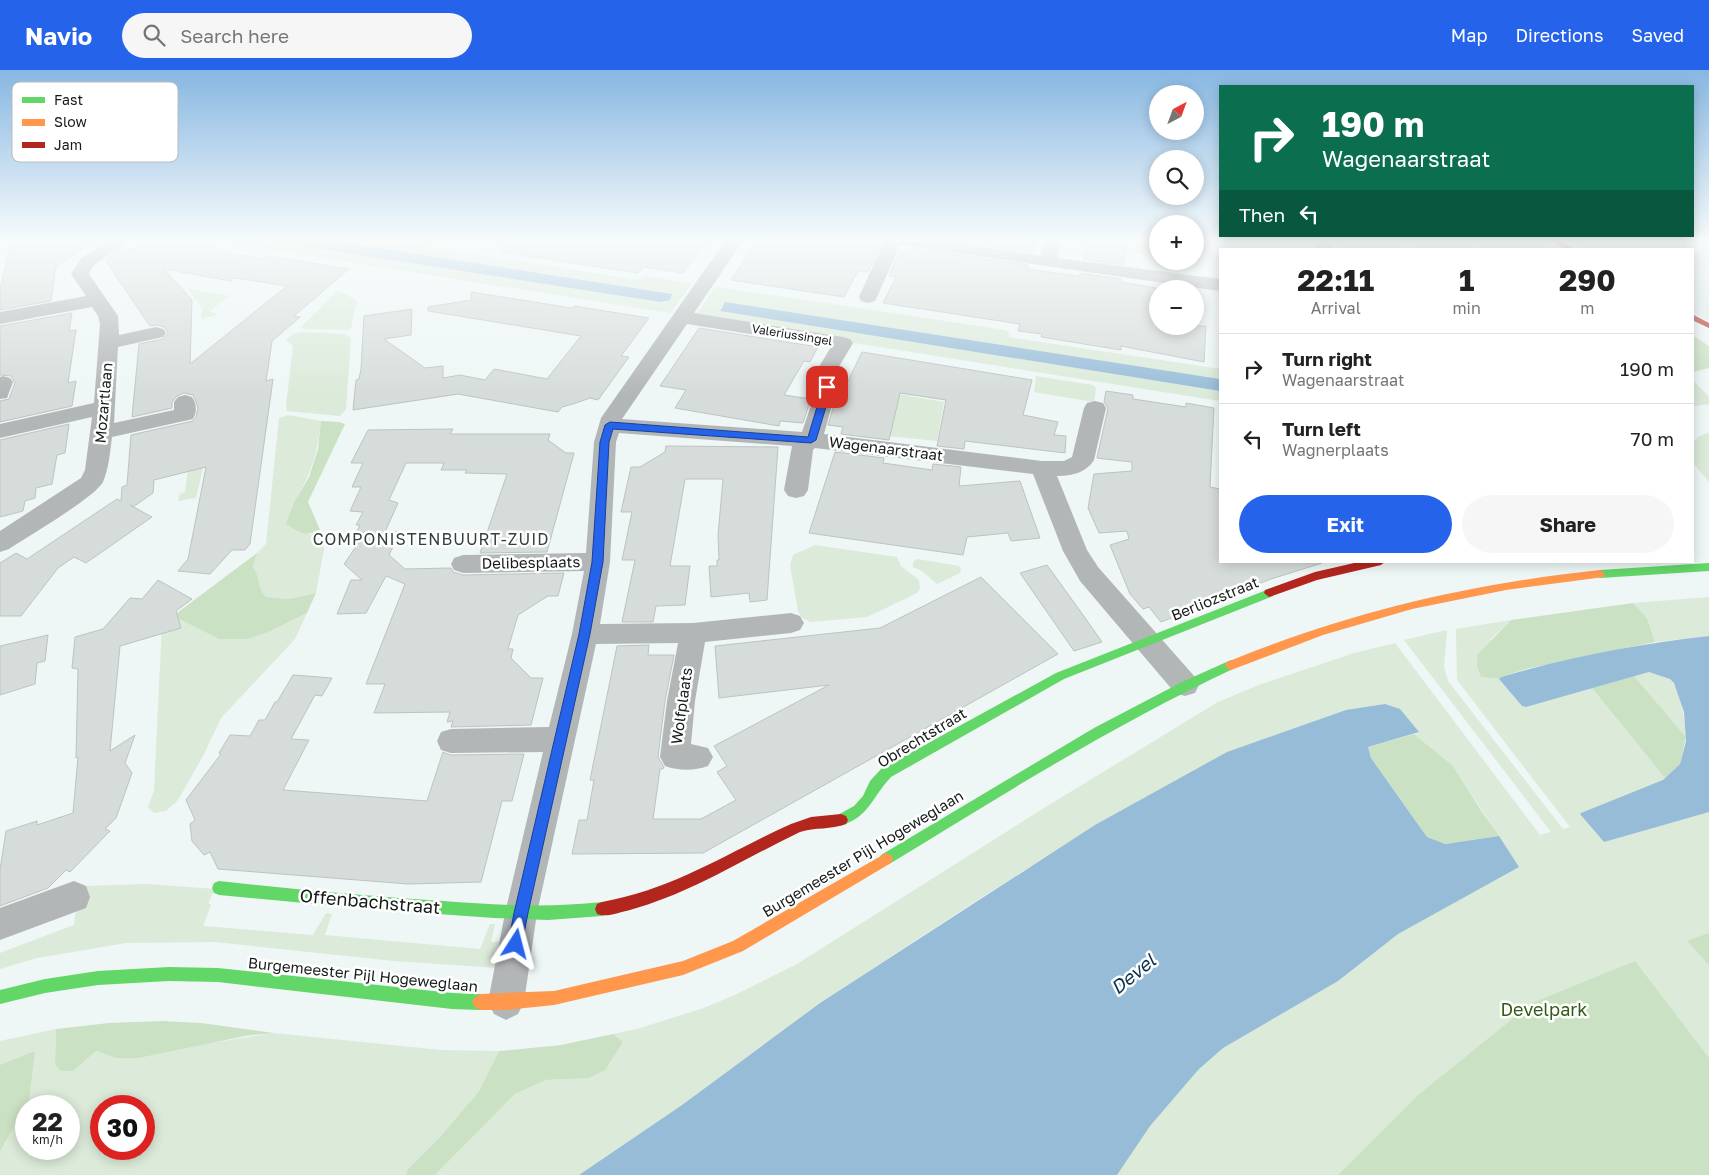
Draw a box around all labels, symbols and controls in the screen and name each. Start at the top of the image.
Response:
search box [122,13,472,58]
text: Navio [25,21,92,50]
icon: search [140,21,168,49]
text: Search here [180,24,289,47]
text: Map [1451,24,1487,46]
text: Directions [1515,24,1603,46]
text: Saved [1631,24,1684,46]
legend [12,82,178,162]
north arrow [1149,85,1204,140]
map controls [1149,85,1204,335]
text: Fast [54,91,83,108]
text: 190 m [1322,103,1424,145]
icon: right [1239,105,1304,170]
text: Slow [54,113,87,130]
text: Jam [54,136,82,153]
text: Wagenaarstraat [1322,145,1490,172]
button: search [1149,150,1204,205]
icon: left [1295,200,1323,228]
text: Then [1239,203,1285,226]
button: + [1149,215,1204,270]
text: 22:11 [1297,262,1374,298]
text: 1 [1459,262,1474,298]
text: 290 [1559,262,1616,298]
button: − [1149,280,1204,335]
text: Arrival [1311,298,1361,318]
text: min [1452,298,1481,318]
text: m [1580,298,1594,318]
street label: Valeriussingel [751,321,834,348]
text: Turn right [1282,347,1372,370]
icon: right [1239,355,1267,383]
text: 190 m [1620,357,1674,380]
street label: Mozartlaan [91,362,116,444]
pin [806,366,848,408]
text: Wagenaarstraat [1282,370,1404,390]
icon: arrive [813,373,841,401]
text: Turn left [1282,417,1361,440]
icon: left [1239,425,1267,453]
text: 70 m [1631,427,1674,450]
street label: Wagenaarstraat [828,432,944,464]
text: Wagnerplaats [1282,440,1389,460]
button: Exit [1239,495,1452,553]
button: Share [1462,495,1674,553]
district label: COMPONISTENBUURT-ZUID [313,529,549,549]
street label: Delibesplaats [481,552,581,572]
street label: Berliozstraat [1168,572,1261,624]
street label: Wolfplaats [667,666,695,746]
street label: Obrechtstraat [874,704,969,771]
street label: Burgemeester Pijl Hogeweglaan [759,786,966,920]
street label: Offenbachstraat [299,884,441,918]
position arrow [489,917,541,969]
water label: Devel [1106,948,1161,999]
street label: Burgemeester Pijl Hogeweglaan [247,953,479,995]
park label: Develpark [1500,998,1588,1020]
speed limit sign: 30 [90,1095,155,1160]
text: 22 [32,1106,63,1137]
text: km/h [32,1132,63,1147]

